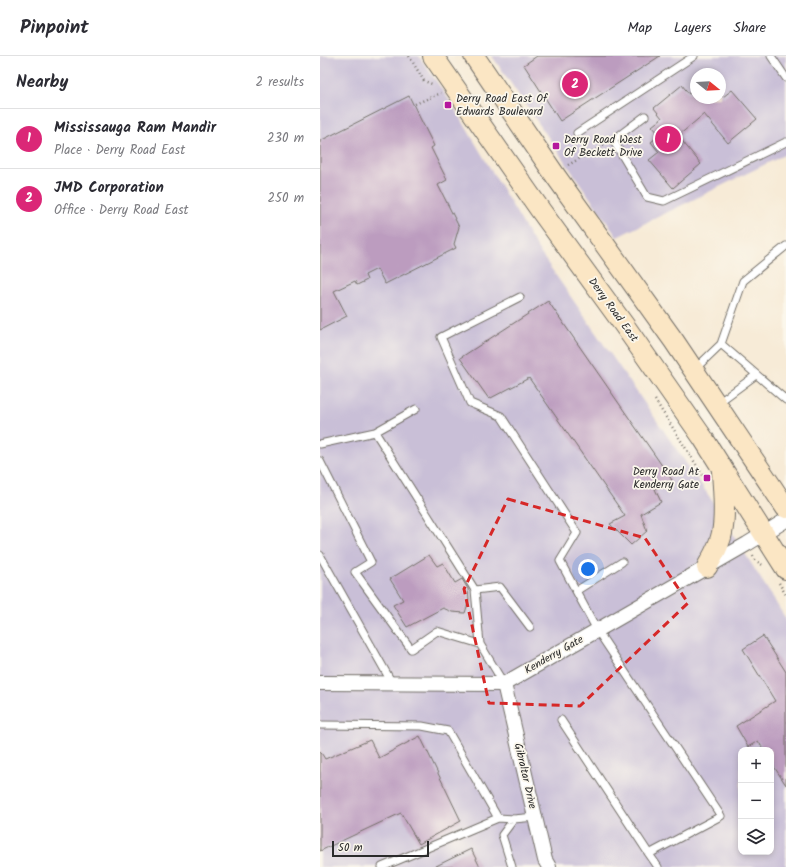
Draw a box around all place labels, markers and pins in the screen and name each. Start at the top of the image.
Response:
pin: 2 [562,69,588,99]
place label: Derry Road East Of Edwards Boulevard [456,90,549,121]
marker: Derry Road East Of Edwards Boulevard [443,100,453,110]
pin: 1 [655,124,681,154]
place label: Derry Road West Of Beckett Drive [564,131,643,162]
marker: Derry Road West Of Beckett Drive [551,141,561,151]
place label: Derry Road At Kenderry Gate [633,463,700,494]
marker: Derry Road At Kenderry Gate [702,473,712,483]

